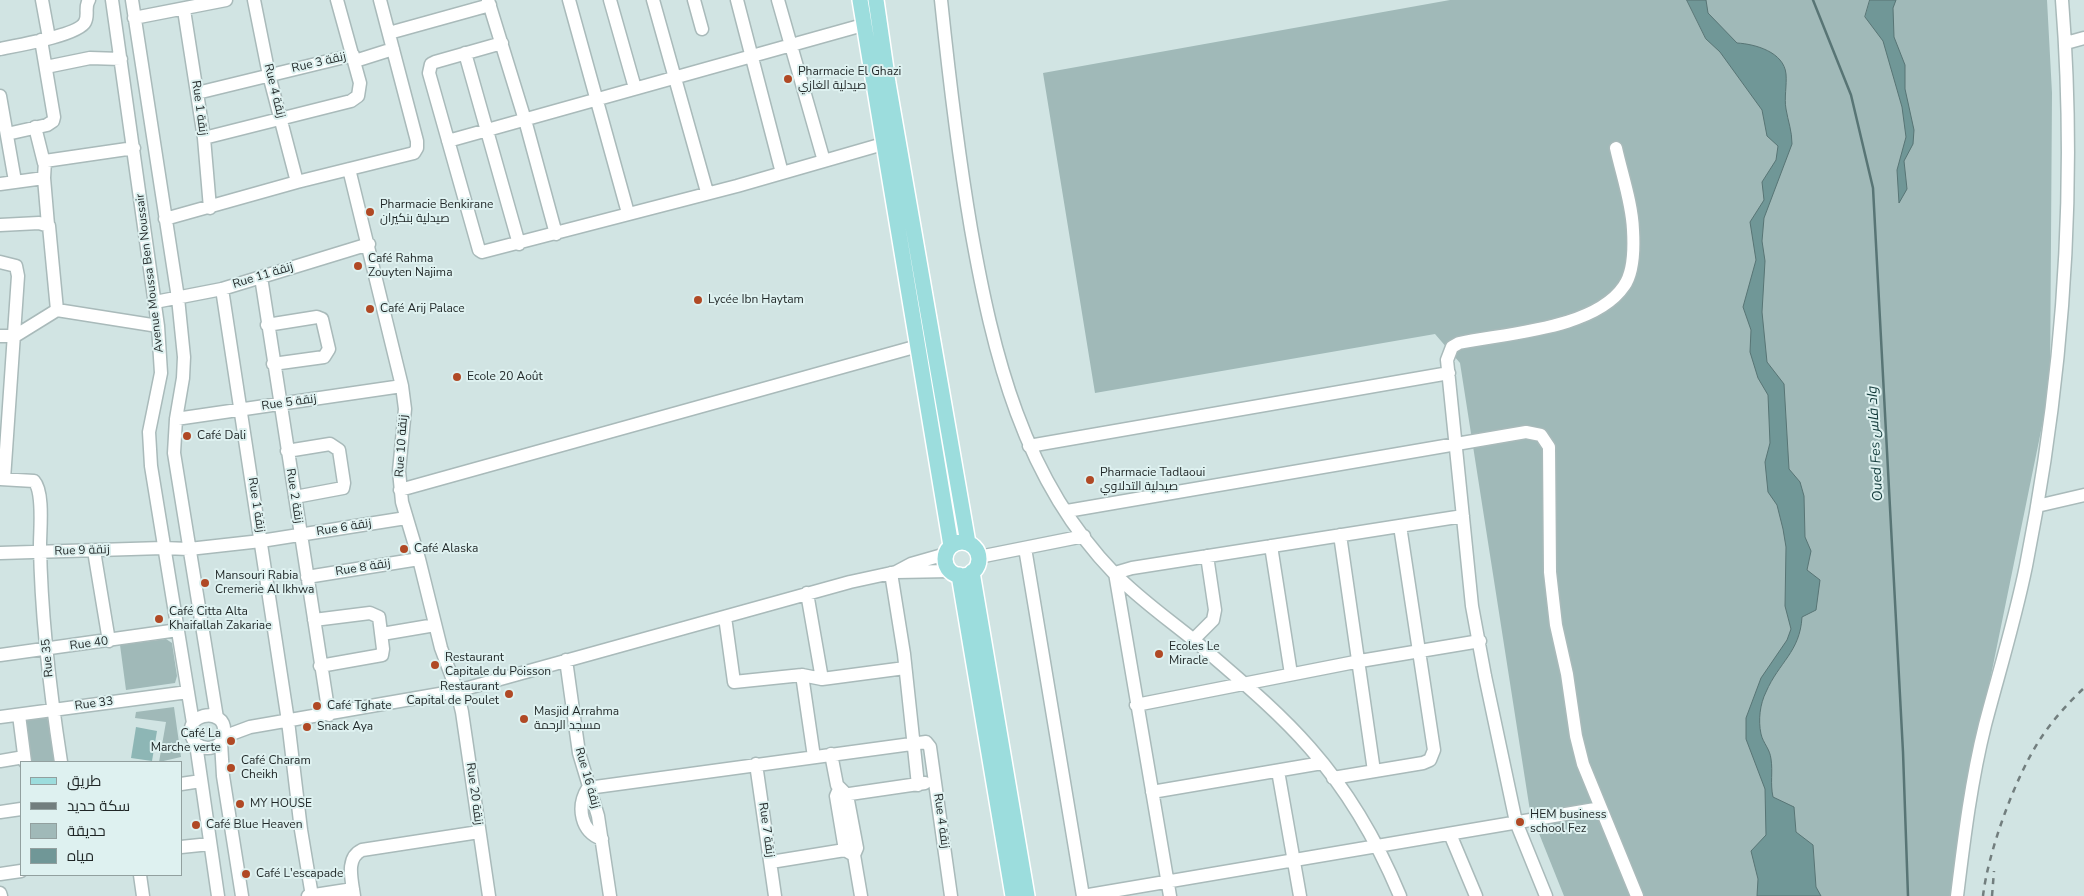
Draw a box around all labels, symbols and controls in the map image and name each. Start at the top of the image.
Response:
street label: Rue 3 زنقة [290,50,348,76]
street label: Rue 4 زنقة [260,62,288,120]
place label: Pharmacie El Ghazi صيدلية الغازي [798,65,901,93]
marker: Pharmacie El Ghazi صيدلية الغازي [782,73,794,85]
street label: Rue 1 زنقة [188,80,210,136]
street label: Avenue Moussa Ben Noussair [133,193,167,353]
place label: Pharmacie Benkirane صيدلية بنكيران [380,198,493,226]
marker: Pharmacie Benkirane صيدلية بنكيران [364,206,376,218]
place label: Café Rahma Zouyten Najima [368,252,452,280]
street label: Rue 11 زنقة [231,260,295,292]
marker: Café Rahma Zouyten Najima [352,260,364,272]
place label: Lycée Ibn Haytam [708,293,804,307]
marker: Lycée Ibn Haytam [692,294,704,306]
place label: Café Arij Palace [380,302,465,316]
marker: Café Arij Palace [364,303,376,315]
place label: Ecole 20 Août [467,370,543,384]
marker: Ecole 20 Août [451,371,463,383]
water label: Oued Fes واد فاس [1865,386,1887,502]
street label: Rue 5 زنقة [261,392,317,414]
street label: Rue 10 زنقة [393,414,411,478]
place label: Café Dali [197,429,246,443]
marker: Café Dali [181,430,193,442]
place label: Pharmacie Tadlaoui صيدلية التدلاوي [1100,466,1205,494]
street label: Rue 2 زنقة [283,467,305,525]
marker: Pharmacie Tadlaoui صيدلية التدلاوي [1084,474,1096,486]
street label: Rue 1 زنقة [245,476,267,534]
street label: Rue 6 زنقة [315,517,373,539]
place label: Café Alaska [414,542,478,556]
street label: Rue 9 زنقة [54,543,110,559]
marker: Café Alaska [398,543,410,555]
street label: Rue 8 زنقة [334,557,392,579]
place label: Mansouri Rabia Cremerie Al Ikhwa [215,569,314,597]
marker: Mansouri Rabia Cremerie Al Ikhwa [199,577,211,589]
place label: Café Citta Alta Khaifallah Zakariae [169,605,272,633]
marker: Café Citta Alta Khaifallah Zakariae [153,613,165,625]
street label: Rue 40 [69,634,109,654]
street label: Rue 35 [39,638,57,678]
place label: Ecoles Le Miracle [1169,640,1220,668]
marker: Ecoles Le Miracle [1153,648,1165,660]
place label: Restaurant Capitale du Poisson [445,651,551,679]
marker: Restaurant Capitale du Poisson [429,659,441,671]
place label: Restaurant Capital de Poulet [407,680,499,708]
marker: Restaurant Capital de Poulet [503,688,515,700]
street label: Rue 33 [74,694,114,714]
place label: Café Tghate [327,699,392,713]
marker: Café Tghate [311,700,323,712]
place label: Masjid Arrahma مسجد الرحمة [534,705,619,733]
marker: Masjid Arrahma مسجد الرحمة [518,713,530,725]
place label: Snack Aya [317,720,373,734]
marker: Snack Aya [301,721,313,733]
place label: Café La Marche verte [151,727,221,755]
marker: Café La Marche verte [225,735,237,747]
street label: Rue 16 زنقة [571,746,603,810]
place label: Café Charam Cheikh [241,754,311,782]
legend [20,761,182,876]
marker: Café Charam Cheikh [225,762,237,774]
street label: Rue 20 زنقة [463,762,485,826]
text: طريق [67,771,101,791]
street label: Rue 4 زنقة [930,793,952,849]
text: سكة حديد [67,796,130,816]
place label: MY HOUSE [250,797,312,811]
marker: MY HOUSE [234,798,246,810]
street label: Rue 7 زنقة [755,802,777,858]
place label: HEM business school Fez [1530,808,1606,836]
marker: HEM business school Fez [1514,816,1526,828]
place label: Café Blue Heaven [206,818,303,832]
marker: Café Blue Heaven [190,819,202,831]
text: حديقة [67,821,106,841]
text: مياه [67,846,94,866]
place label: Café L'escapade [256,867,343,881]
marker: Café L'escapade [240,868,252,880]

